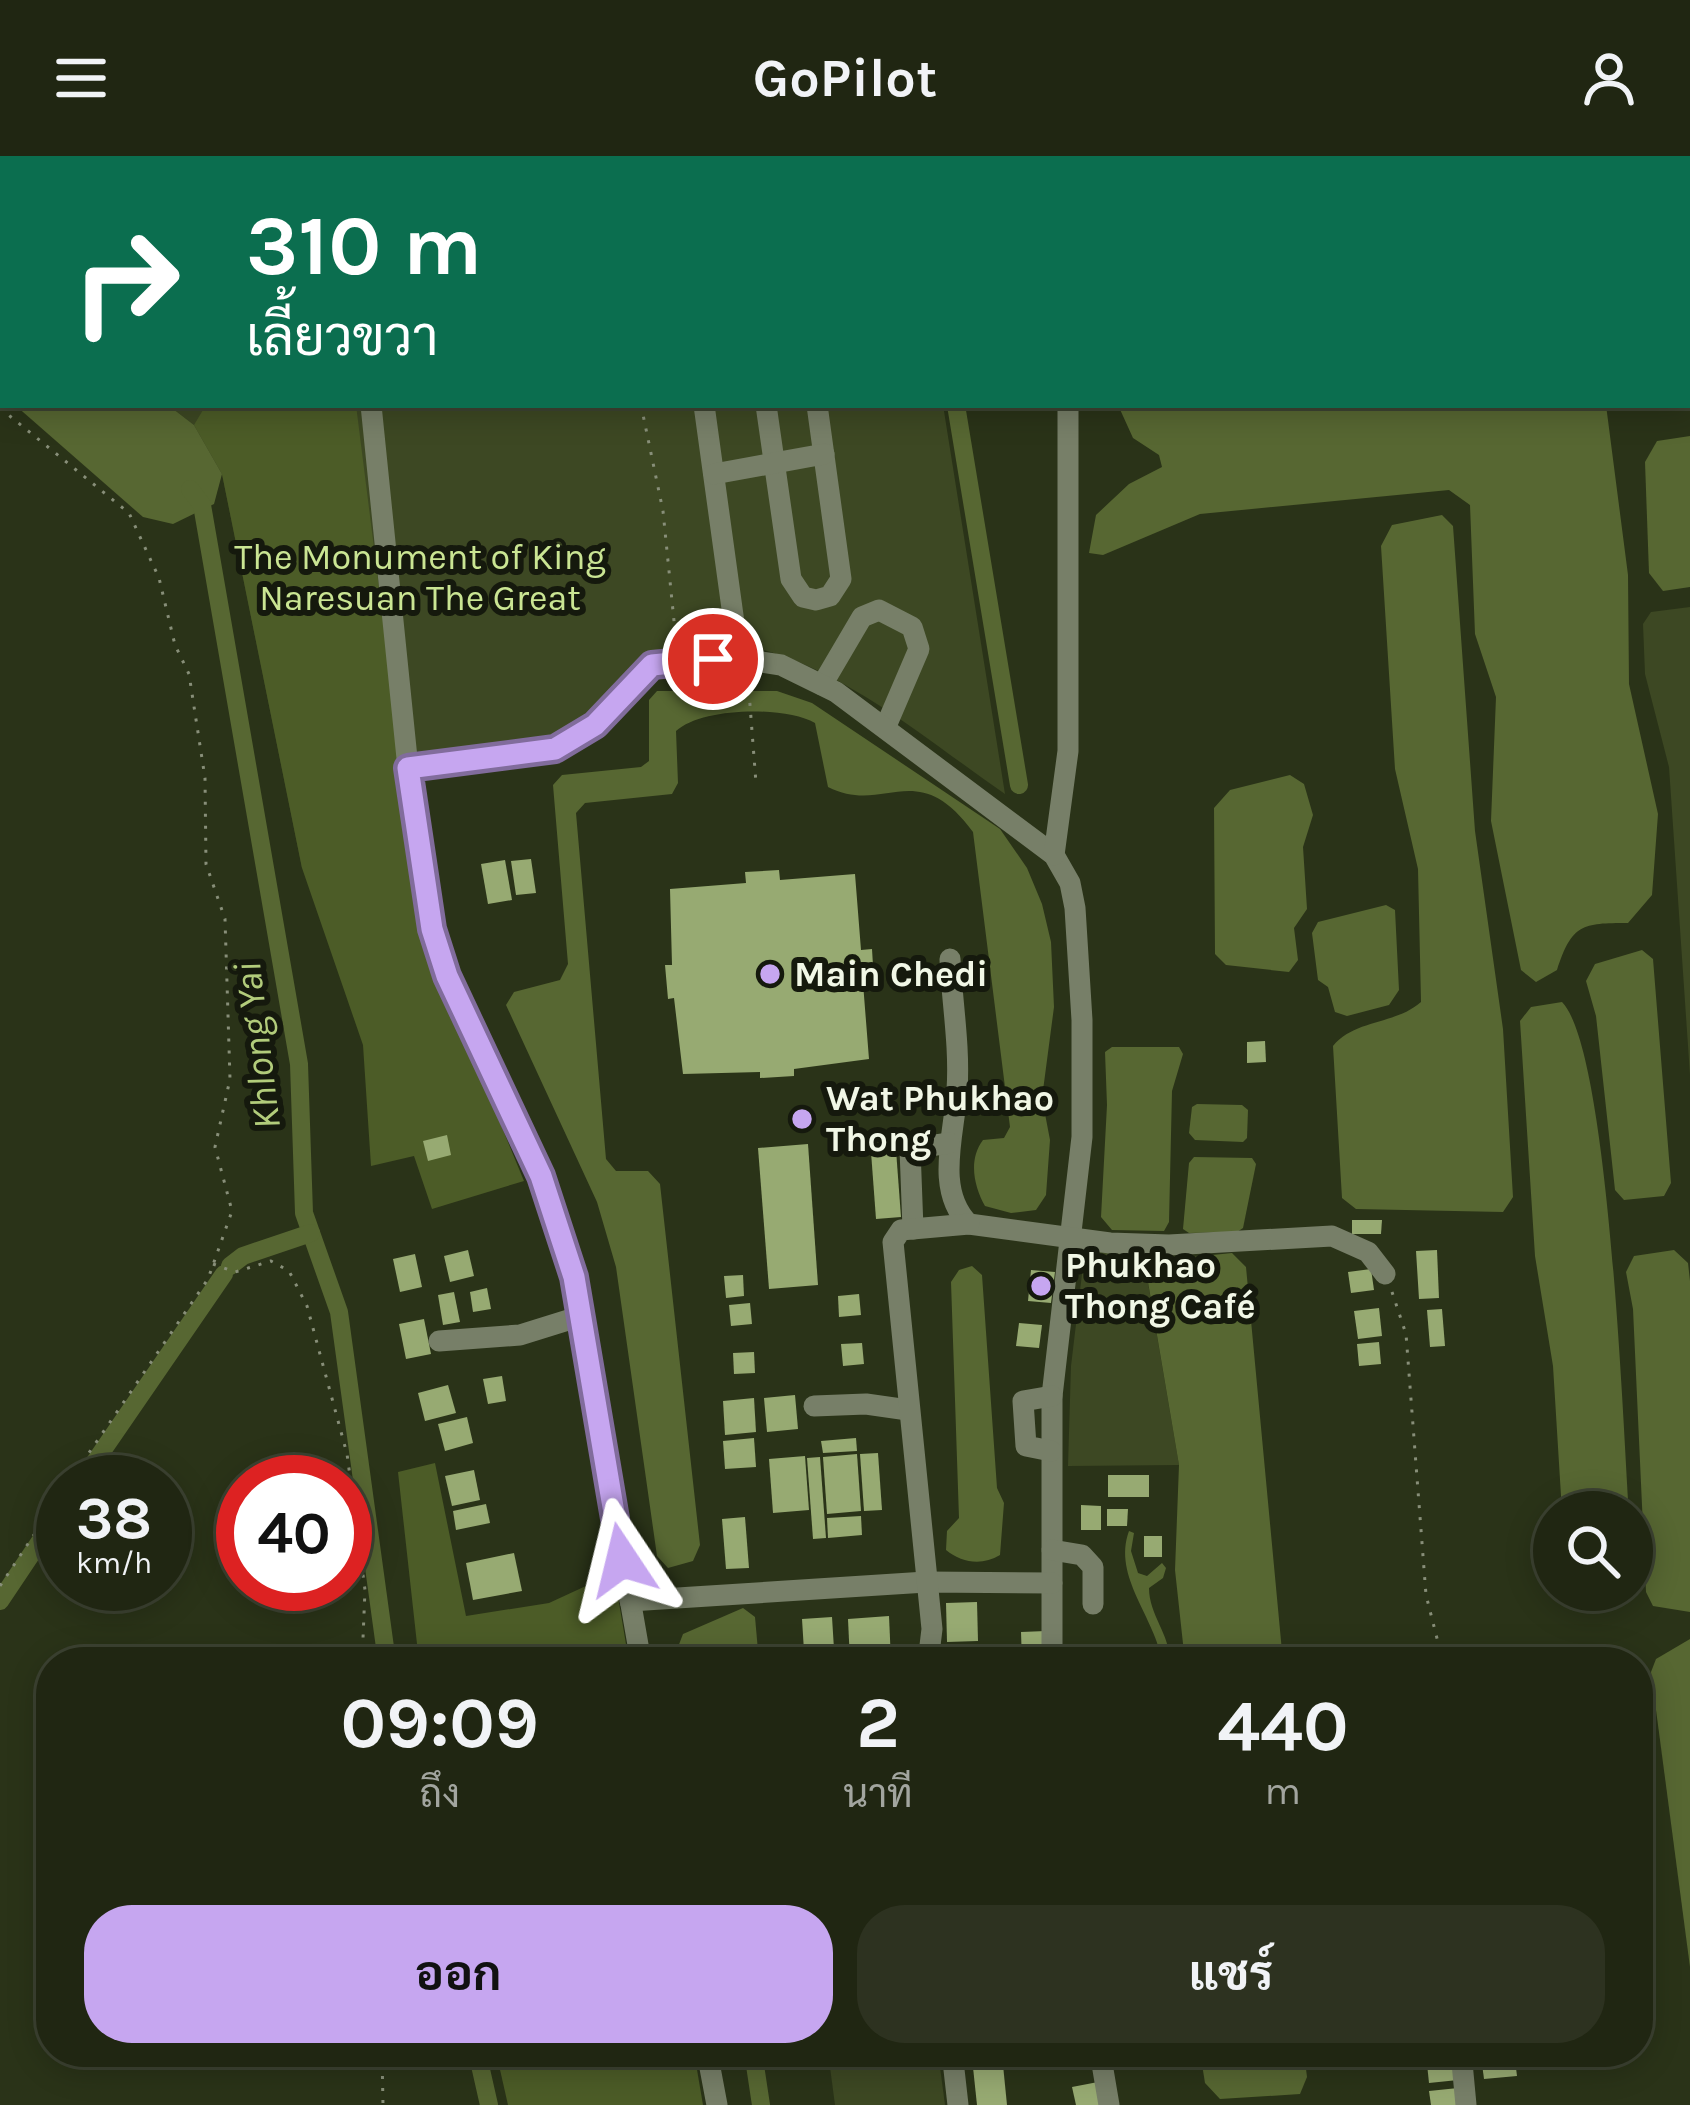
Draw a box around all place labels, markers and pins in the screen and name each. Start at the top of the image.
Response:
pin [662,608,764,710]
place label: Main Chedi [794,953,988,995]
marker: Main Chedi [757,961,783,987]
place label: Wat Phukhao Thong [826,1077,1054,1161]
marker: Wat Phukhao Thong [789,1106,815,1132]
place label: Phukhao Thong Café [1065,1244,1256,1328]
marker: Phukhao Thong Café [1028,1273,1054,1299]

